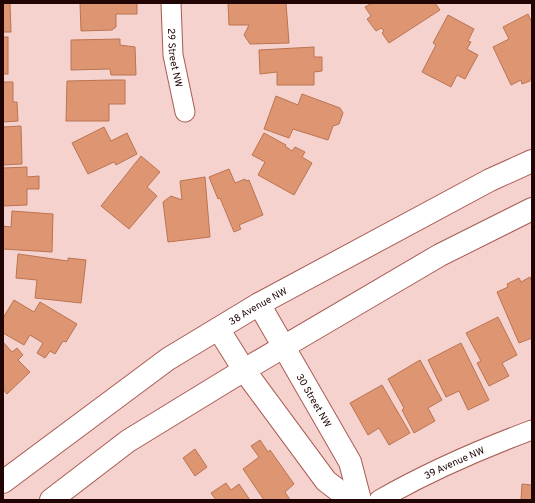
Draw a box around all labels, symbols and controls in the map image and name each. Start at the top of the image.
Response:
street label: 29 Street NW [164,28,185,89]
street label: 38 Avenue NW [227,285,290,329]
street label: 30 Street NW [292,372,334,430]
street label: 39 Avenue NW [422,444,487,483]

